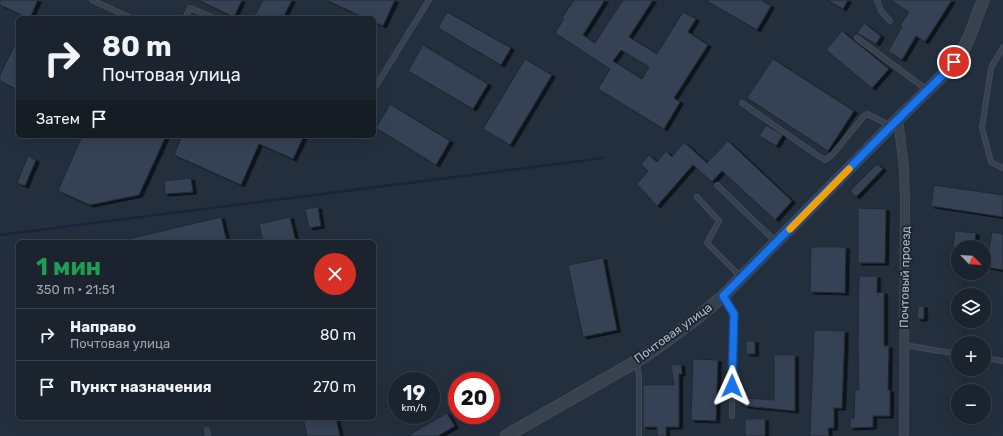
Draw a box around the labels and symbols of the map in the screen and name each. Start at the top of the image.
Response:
pin [937,45,971,79]
street label: Почтовый проезд [897,226,913,328]
north arrow [951,240,991,280]
street label: Почтовая улица [631,300,715,366]
position arrow [711,365,753,407]
speed limit sign: 20 [448,372,500,424]

